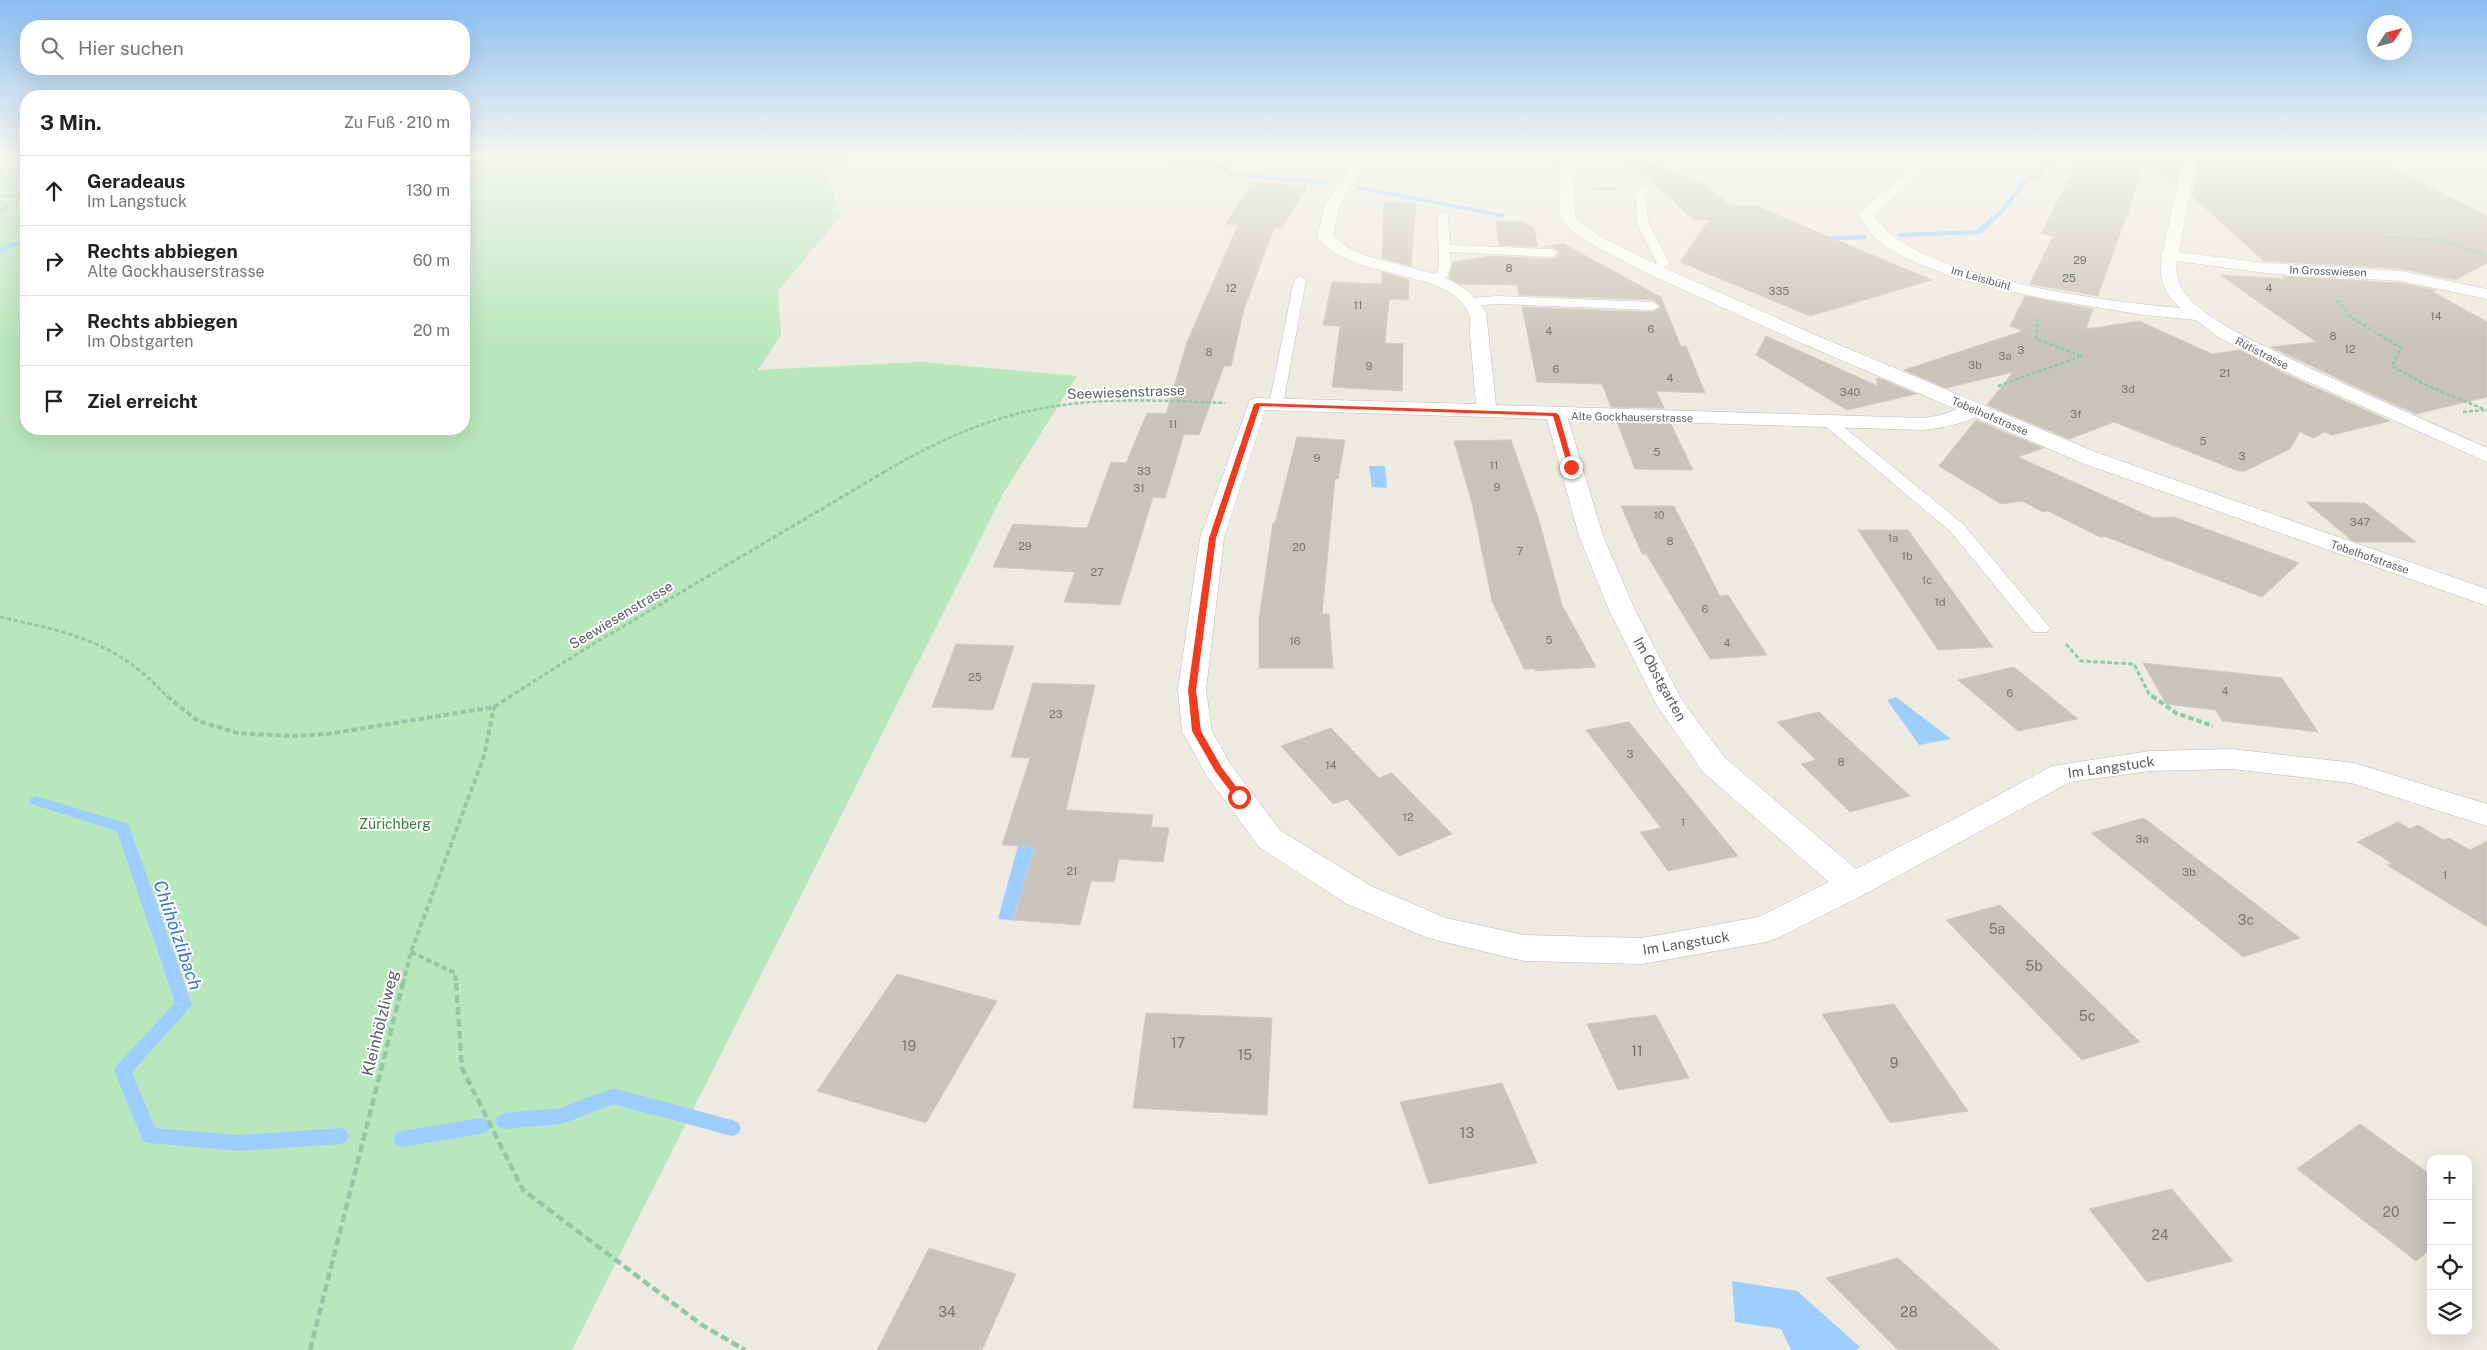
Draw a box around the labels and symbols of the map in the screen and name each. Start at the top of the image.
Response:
north arrow [2367,15,2412,60]
house number: 29 [2073,254,2087,266]
house number: 8 [1505,262,1513,274]
street label: Im Leisibühl [1950,264,2012,292]
street label: In Grosswiesen [2289,264,2367,278]
house number: 25 [2062,272,2076,284]
house number: 12 [1225,282,1237,294]
house number: 4 [2266,282,2273,294]
house number: 335 [1769,285,1789,297]
house number: 11 [1354,299,1362,311]
house number: 14 [2430,310,2442,322]
house number: 6 [1648,323,1655,335]
house number: 4 [1546,325,1553,337]
house number: 8 [2329,330,2337,342]
street label: Rütistrasse [2233,335,2291,371]
house number: 12 [2344,343,2356,355]
house number: 3 [2018,344,2025,356]
house number: 8 [1205,346,1213,358]
house number: 3a [1998,350,2012,362]
house number: 3b [1968,359,1982,371]
house number: 9 [1366,360,1373,372]
house number: 6 [1553,363,1560,375]
house number: 21 [2219,367,2231,379]
house number: 4 [1667,372,1674,384]
street label: Seewiesenstrasse [1067,382,1185,402]
house number: 3d [2121,383,2135,395]
house number: 340 [1840,386,1861,398]
street label: Tobelhofstrasse [1950,394,2030,438]
house number: 3f [2070,408,2082,420]
street label: Alte Gockhauserstrasse [1571,410,1693,424]
house number: 11 [1169,418,1177,430]
house number: 5 [2199,435,2207,447]
house number: 5 [1653,446,1661,458]
house number: 3 [2239,450,2246,462]
house number: 9 [1314,452,1321,464]
route end [1560,456,1583,479]
house number: 11 [1490,459,1498,471]
house number: 33 [1137,465,1151,477]
house number: 9 [1494,481,1501,493]
house number: 31 [1133,482,1145,494]
house number: 10 [1653,509,1665,521]
house number: 347 [2350,516,2371,528]
house number: 1a [1888,532,1898,544]
house number: 8 [1666,535,1674,547]
street label: Tobelhofstrasse [2329,538,2411,576]
house number: 29 [1018,540,1032,552]
house number: 20 [1292,541,1306,553]
house number: 7 [1517,545,1524,557]
house number: 1b [1901,550,1913,562]
house number: 27 [1090,566,1104,578]
house number: 1c [1922,574,1932,586]
street label: Seewiesenstrasse [566,578,676,652]
house number: 1d [1934,596,1946,608]
house number: 6 [1702,603,1709,615]
house number: 5 [1545,634,1553,646]
street label: Im Obstgarten [1630,634,1690,724]
house number: 16 [1289,635,1301,647]
house number: 4 [1724,637,1731,649]
house number: 25 [968,671,982,683]
house number: 4 [2222,685,2229,697]
house number: 6 [2007,687,2014,699]
house number: 23 [1049,708,1063,720]
house number: 3 [1627,748,1634,760]
street label: Im Langstuck [2067,753,2156,781]
house number: 8 [1837,756,1845,768]
house number: 14 [1325,759,1337,771]
route start [1228,786,1251,809]
house number: 12 [1402,811,1414,823]
park label: Zürichberg [359,816,431,832]
house number: 1 [1681,816,1685,828]
house number: 3a [2135,833,2149,845]
house number: 21 [1066,865,1078,877]
house number: 3b [2182,866,2196,878]
house number: 1 [2443,869,2447,881]
water label: Chlihölzlibach [149,877,207,993]
house number: 3c [2238,912,2254,928]
house number: 5a [1989,921,2005,937]
street label: Im Langstuck [1642,928,1731,958]
house number: 5b [2025,958,2043,974]
street label: Kleinhölzliweg [358,968,402,1078]
house number: 5c [2079,1008,2095,1024]
house number: 17 [1171,1035,1185,1051]
house number: 19 [902,1038,916,1054]
house number: 11 [1631,1043,1643,1059]
house number: 15 [1238,1047,1252,1063]
house number: 9 [1890,1055,1899,1071]
house number: 13 [1460,1125,1474,1141]
house number: 20 [2383,1204,2399,1220]
house number: 24 [2151,1227,2169,1243]
house number: 34 [938,1304,956,1320]
house number: 28 [1900,1304,1918,1320]

